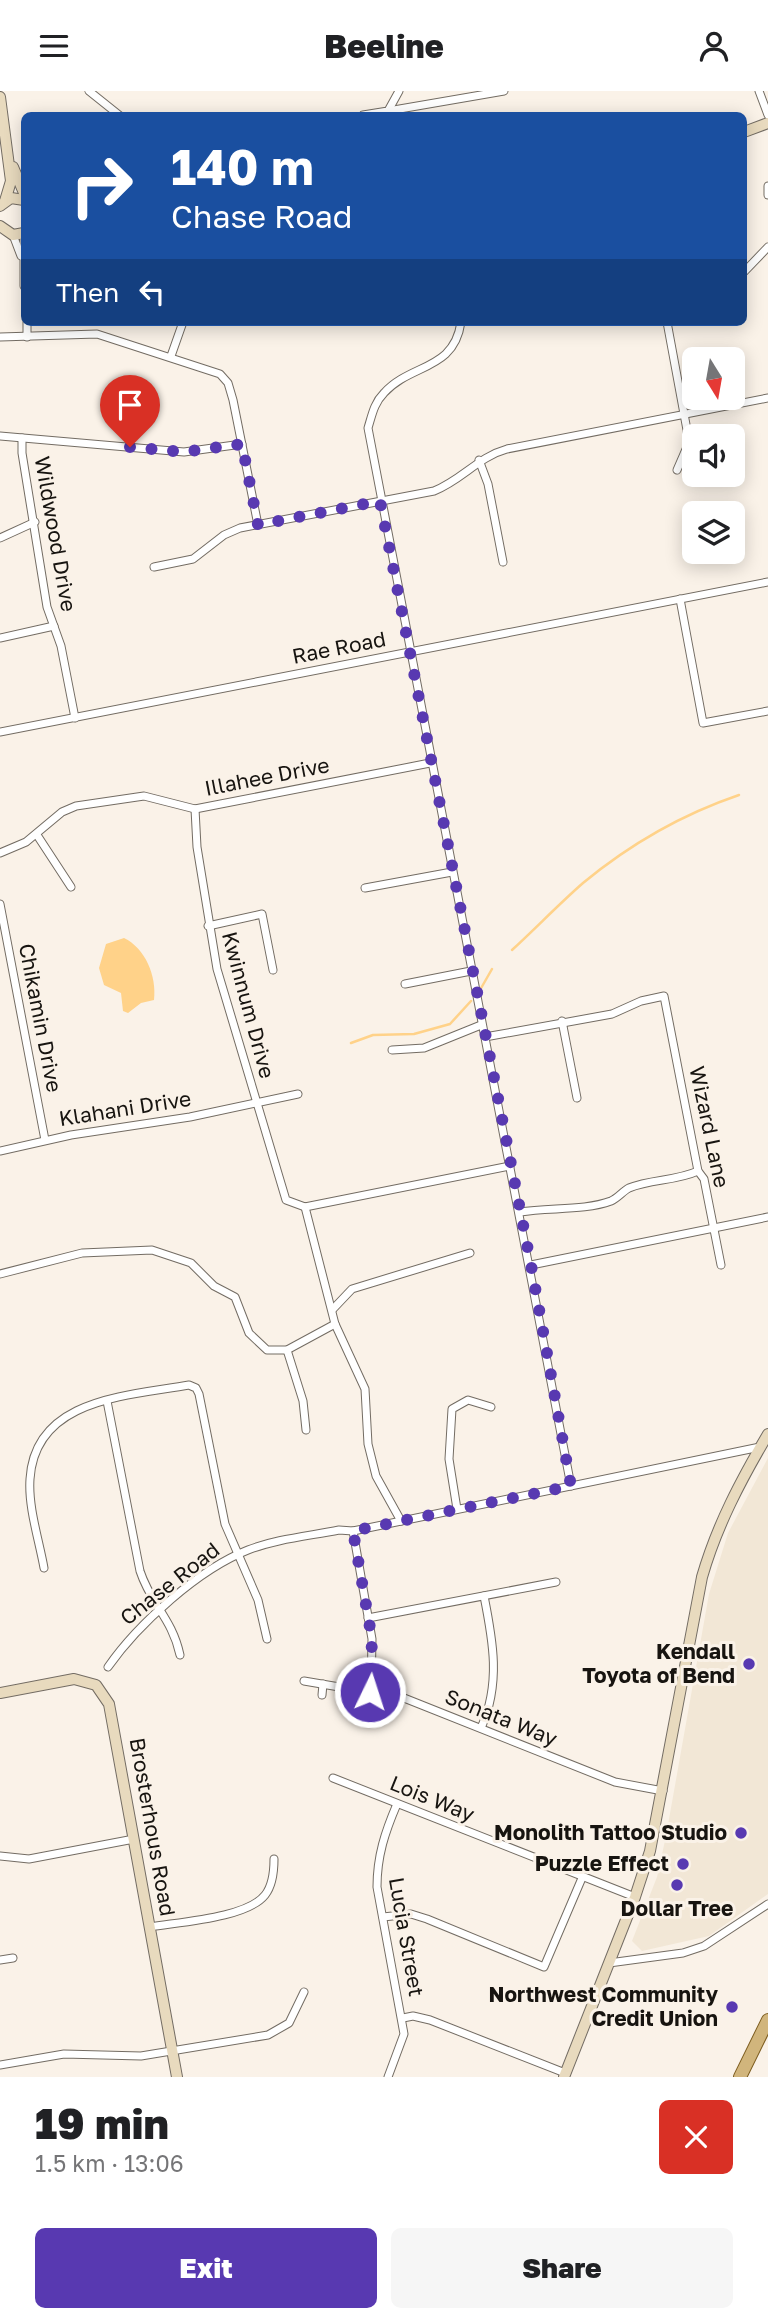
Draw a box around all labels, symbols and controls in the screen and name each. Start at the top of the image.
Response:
icon: menu [35,27,73,65]
text: Beeline [324,27,444,65]
icon: person [695,27,733,65]
text: 140 m [171,137,314,196]
icon: right [56,140,147,231]
text: Chase Road [171,197,352,235]
icon: left [133,273,171,311]
text: Then [56,277,119,308]
north arrow [682,347,746,409]
map controls [682,347,745,564]
pin [100,375,160,447]
icon: arrive [111,386,149,424]
button: sound [682,424,745,487]
street label: Wildwood Drive [30,454,82,614]
button: layers [682,501,745,564]
street label: Rae Road [290,625,388,669]
street label: Illahee Drive [202,751,331,801]
street label: Kwinnum Drive [217,928,281,1081]
street label: Chikamin Drive [14,941,68,1094]
street label: Wizard Lane [684,1064,736,1190]
street label: Klahani Drive [57,1085,193,1131]
street label: Chase Road [114,1536,224,1630]
place label: Kendall Toyota of Bend [582,1638,735,1688]
position arrow [333,1655,407,1729]
marker: Kendall Toyota of Bend [741,1656,757,1672]
street label: Sonata Way [441,1683,561,1751]
street label: Brosterhous Road [125,1736,181,1918]
street label: Lois Way [386,1769,479,1827]
place label: Monolith Tattoo Studio [494,1819,727,1845]
marker: Monolith Tattoo Studio [733,1825,749,1841]
place label: Puzzle Effect [535,1850,669,1876]
marker: Puzzle Effect [675,1856,691,1872]
street label: Lucia Street [384,1875,430,1998]
marker: Dollar Tree [669,1877,685,1893]
place label: Dollar Tree [621,1895,733,1921]
place label: Northwest Community Credit Union [488,1981,718,2031]
marker: Northwest Community Credit Union [724,1999,740,2015]
text: 19 min [35,2098,169,2148]
button: close [659,2100,733,2174]
text: 1.5 km · 13:06 [35,2149,184,2177]
button: Exit [35,2228,377,2308]
button: Share [391,2228,733,2308]

